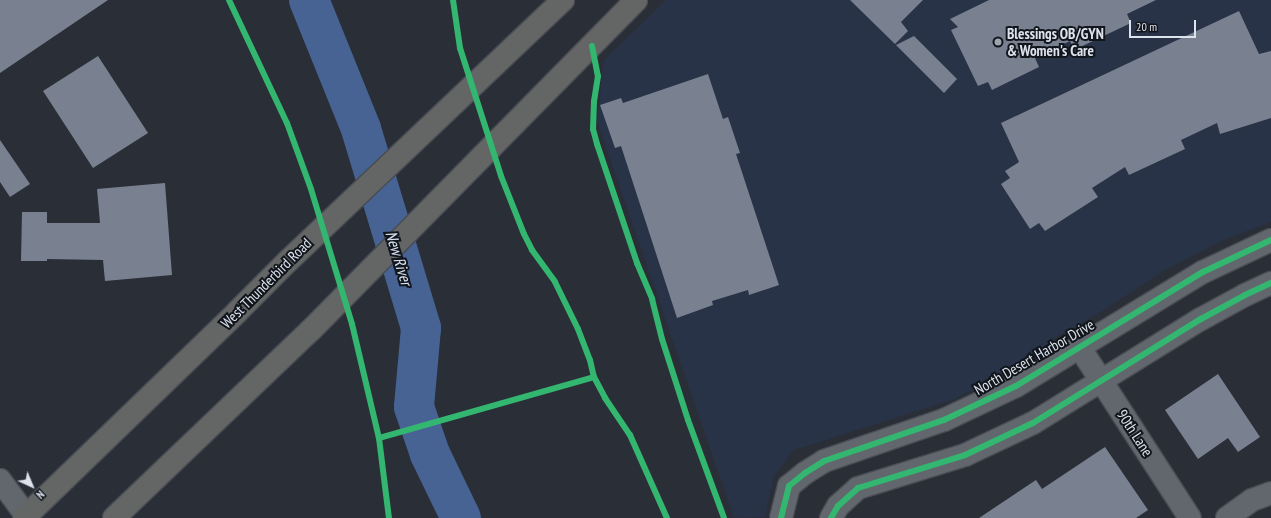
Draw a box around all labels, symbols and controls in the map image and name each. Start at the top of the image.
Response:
scale bar [1131,12,1198,38]
text: 20 m [1136,19,1157,34]
place label: Blessings OB/GYN & Women's Care [1007,24,1104,59]
marker: Blessings OB/GYN & Women's Care [992,36,1004,48]
water label: New River [382,228,416,288]
street label: West Thunderbird Road [217,234,315,332]
street label: North Desert Harbor Drive [971,315,1097,399]
street label: 90th Lane [1113,406,1157,460]
north arrow [12,466,52,506]
text: N [33,488,47,502]

